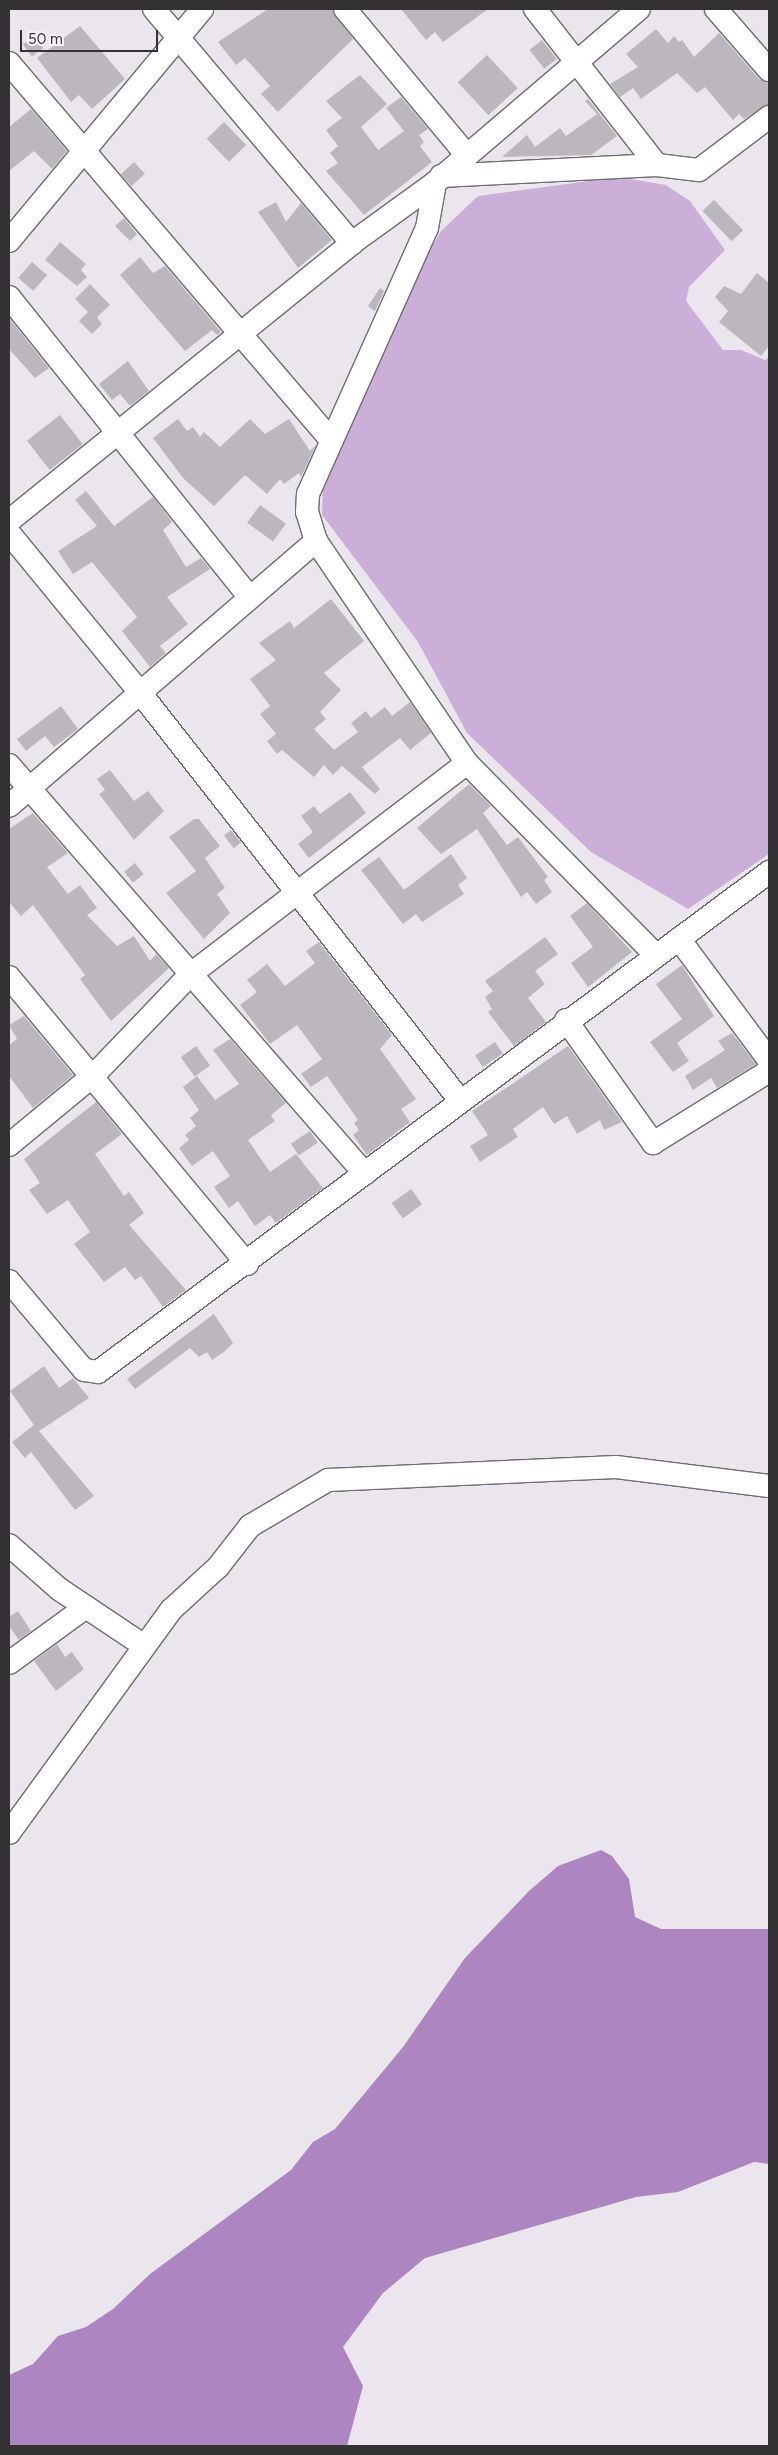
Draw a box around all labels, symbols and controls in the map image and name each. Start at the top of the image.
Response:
scale bar [22,20,160,52]
text: 50 m [28,30,63,48]

